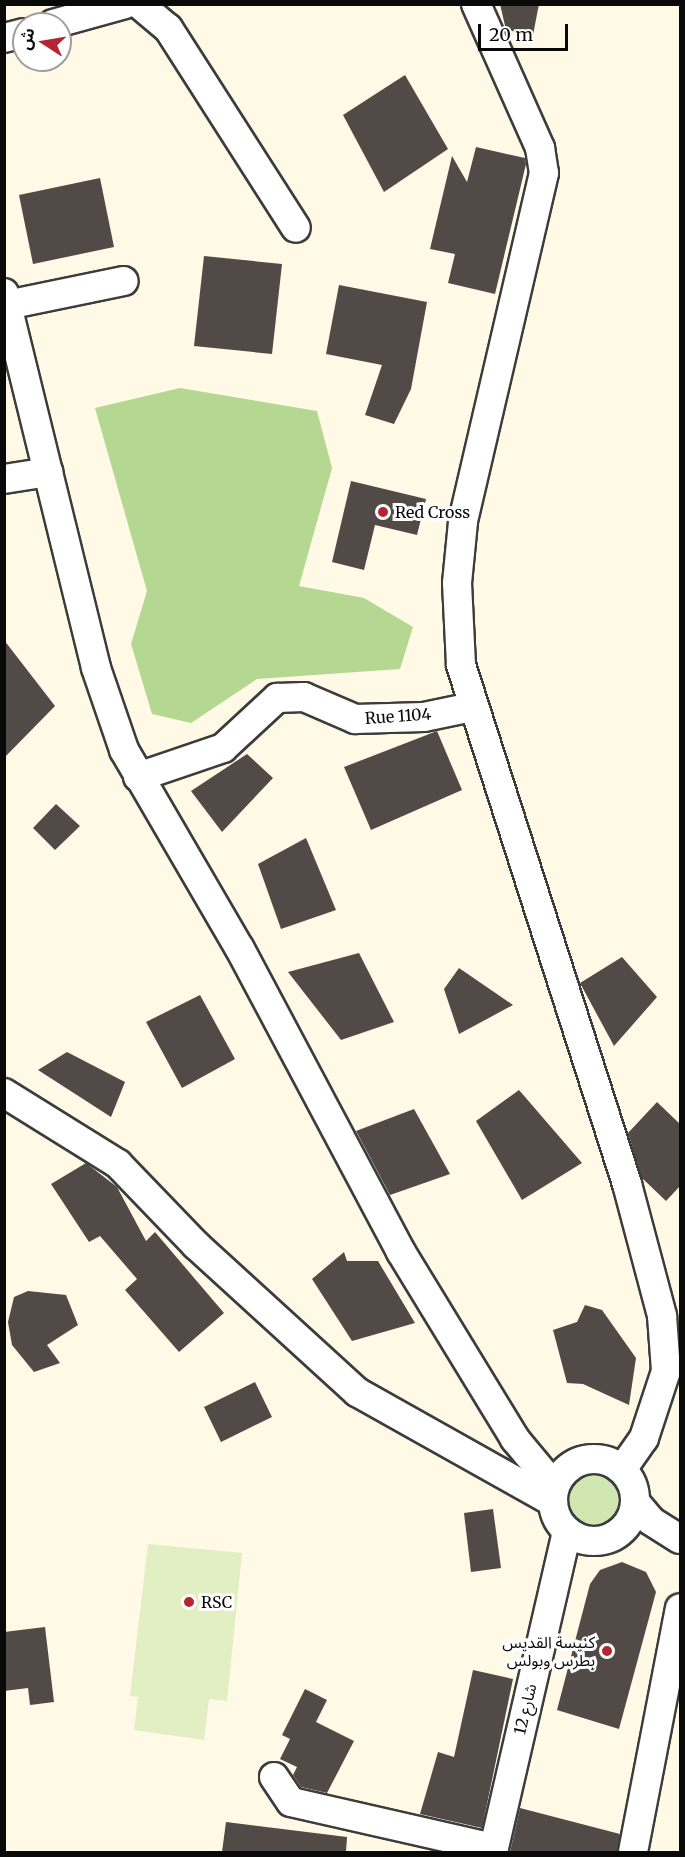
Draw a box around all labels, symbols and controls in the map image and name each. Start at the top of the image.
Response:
north arrow [12,12,72,72]
scale bar [481,12,571,50]
text: 20 m [489,23,533,46]
text: ش [14,26,38,51]
place label: Red Cross [395,502,470,522]
marker: Red Cross [376,505,390,519]
street label: Rue 1104 [364,704,432,728]
place label: RSC [201,1592,232,1612]
marker: RSC [182,1595,196,1609]
place label: كنيسة القديس بطرس وبولس [502,1632,595,1670]
marker: كنيسة القديس بطرس وبولس [600,1644,614,1658]
street label: شارع 12 [510,1682,540,1736]

